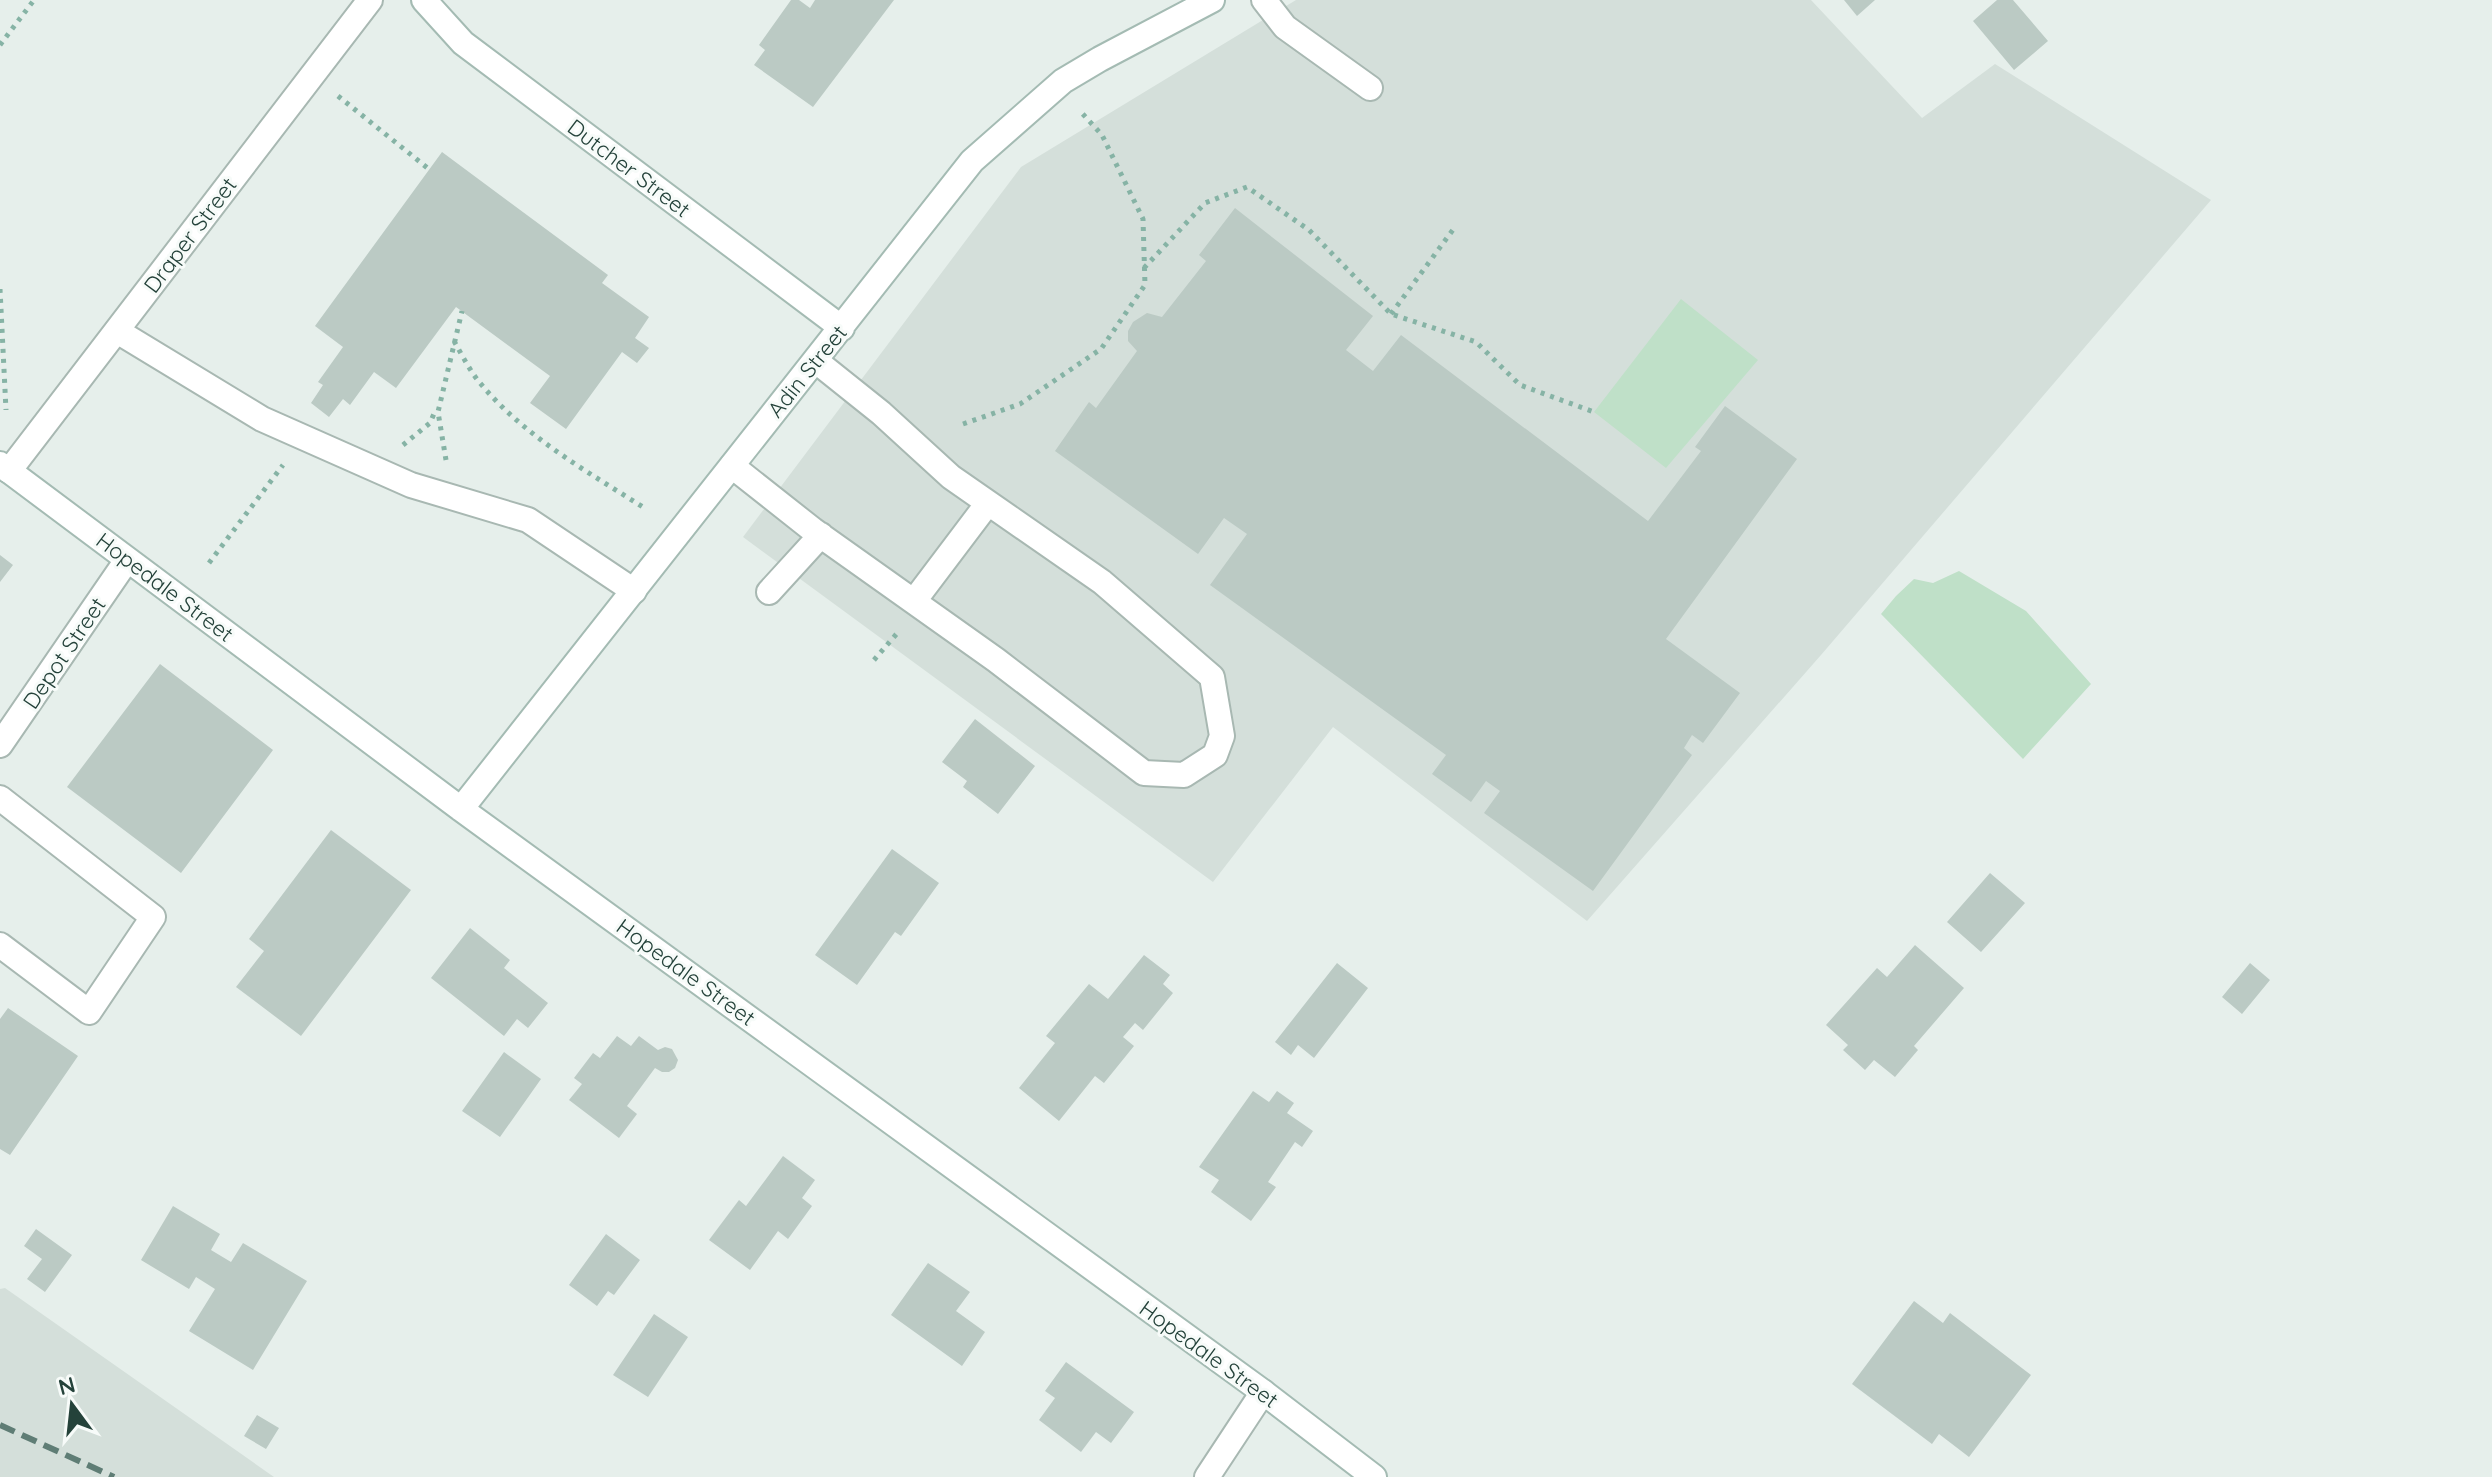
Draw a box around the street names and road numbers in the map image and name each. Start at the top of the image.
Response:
street label: Dutcher Street [562,113,696,223]
street label: Draper Street [137,172,243,298]
street label: Adin Street [761,319,853,423]
street label: Hopedale Street [91,526,239,648]
street label: Depot Street [16,592,112,714]
street label: Hopedale Street [611,912,761,1032]
street label: Hopedale Street [1134,1294,1284,1414]

